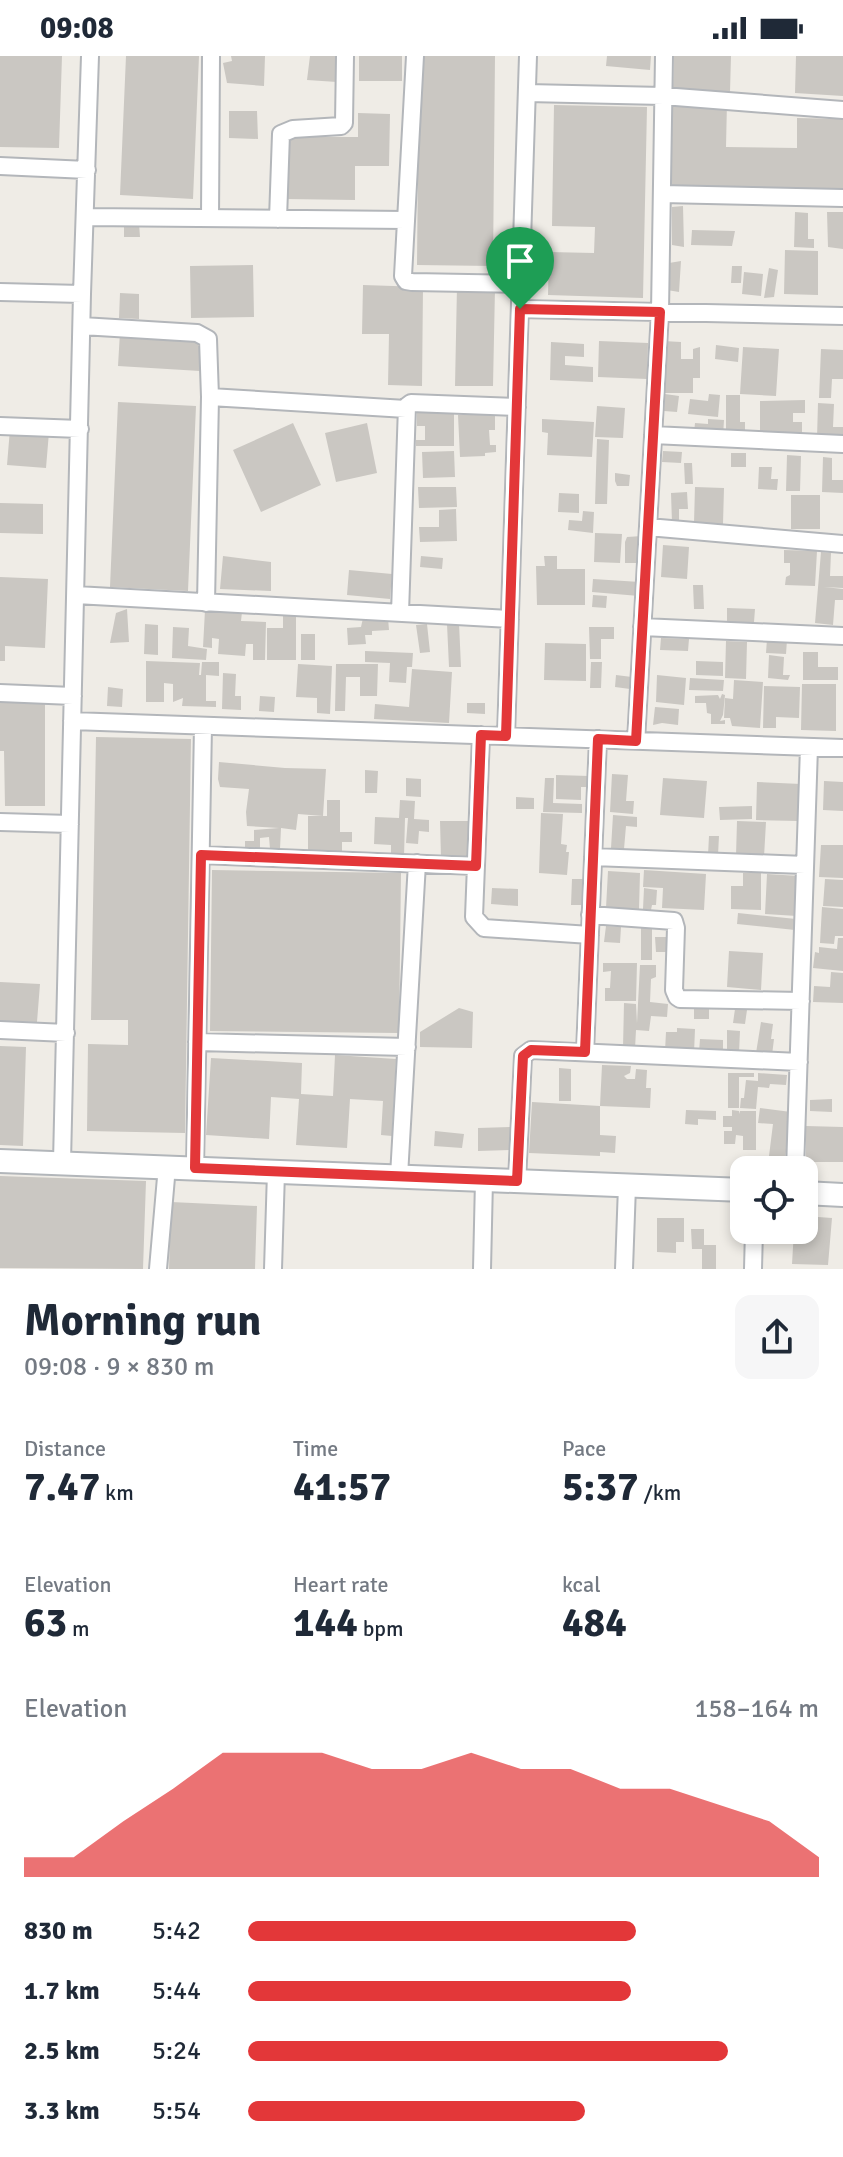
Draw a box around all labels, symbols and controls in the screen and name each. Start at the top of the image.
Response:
text: 09:08 [40,10,114,47]
pin [486,227,554,309]
icon: arrive [498,239,542,283]
map controls [730,1156,818,1244]
button: locate [730,1156,818,1244]
text: Morning run [24,1294,261,1348]
button: share [735,1295,819,1379]
text: 09:08 · 9 × 830 m [24,1351,215,1383]
text: Distance [24,1435,106,1462]
text: Time [293,1435,338,1462]
text: Pace [562,1435,606,1462]
text: 7.47 [24,1462,100,1512]
text: 41:57 [293,1462,391,1512]
text: 5:37 [562,1462,639,1512]
text: km [100,1479,134,1506]
text: /km [639,1479,681,1506]
text: Elevation [24,1571,112,1598]
text: Heart rate [293,1571,388,1598]
text: kcal [562,1571,601,1598]
text: 63 [24,1598,67,1648]
text: 144 [293,1598,358,1648]
text: 484 [562,1598,627,1648]
text: m [67,1615,90,1642]
text: bpm [358,1615,403,1642]
text: Elevation [24,1693,128,1725]
text: 158–164 m [695,1693,819,1725]
text: 830 m [24,1915,93,1947]
text: 5:42 [152,1915,201,1947]
text: 1.7 km [24,1975,100,2007]
text: 5:44 [152,1975,201,2007]
text: 2.5 km [24,2035,100,2067]
text: 5:24 [152,2035,201,2067]
text: 3.3 km [24,2095,100,2127]
text: 5:54 [152,2095,201,2127]

